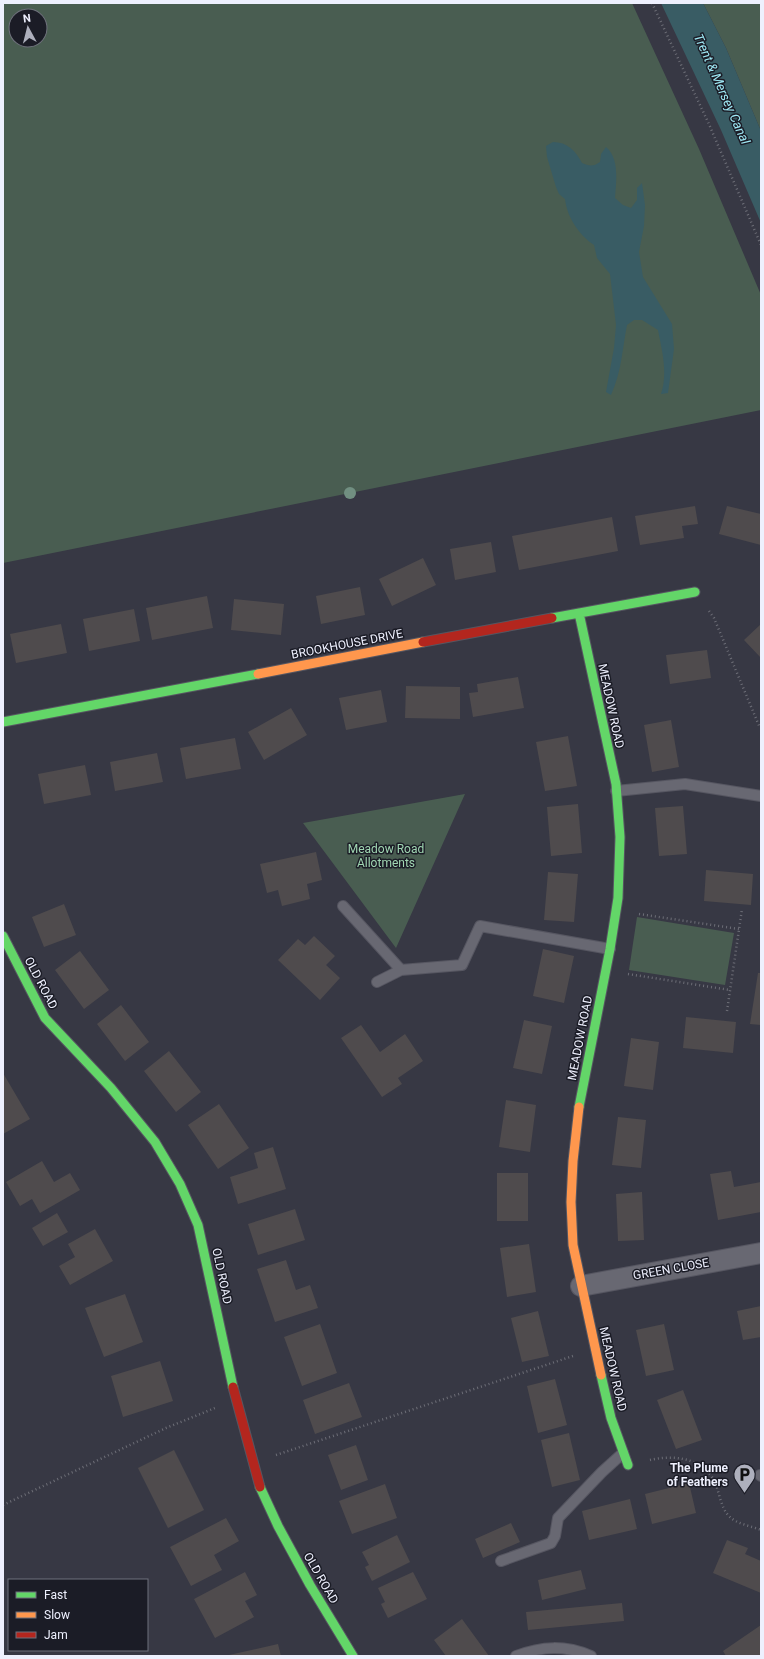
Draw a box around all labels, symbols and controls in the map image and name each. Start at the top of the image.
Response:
north arrow [8,8,48,48]
text: N [22,12,32,25]
water label: Trent & Mersey Canal [691,31,754,147]
street label: BROOKHOUSE DRIVE [290,626,404,662]
street label: MEADOW ROAD [595,662,627,750]
park label: Meadow Road Allotments [348,842,424,870]
street label: OLD ROAD [21,955,61,1011]
street label: MEADOW ROAD [565,994,595,1082]
street label: OLD ROAD [209,1247,235,1305]
street label: GREEN CLOSE [632,1255,710,1283]
street label: MEADOW ROAD [596,1325,630,1413]
place label: The Plume of Feathers [667,1461,729,1489]
parking icon: The Plume of Feathers [731,1462,757,1495]
street label: OLD ROAD [301,1550,341,1606]
legend [8,1579,148,1651]
text: Fast [44,1588,67,1602]
text: Slow [44,1608,70,1622]
text: Jam [44,1628,68,1642]

